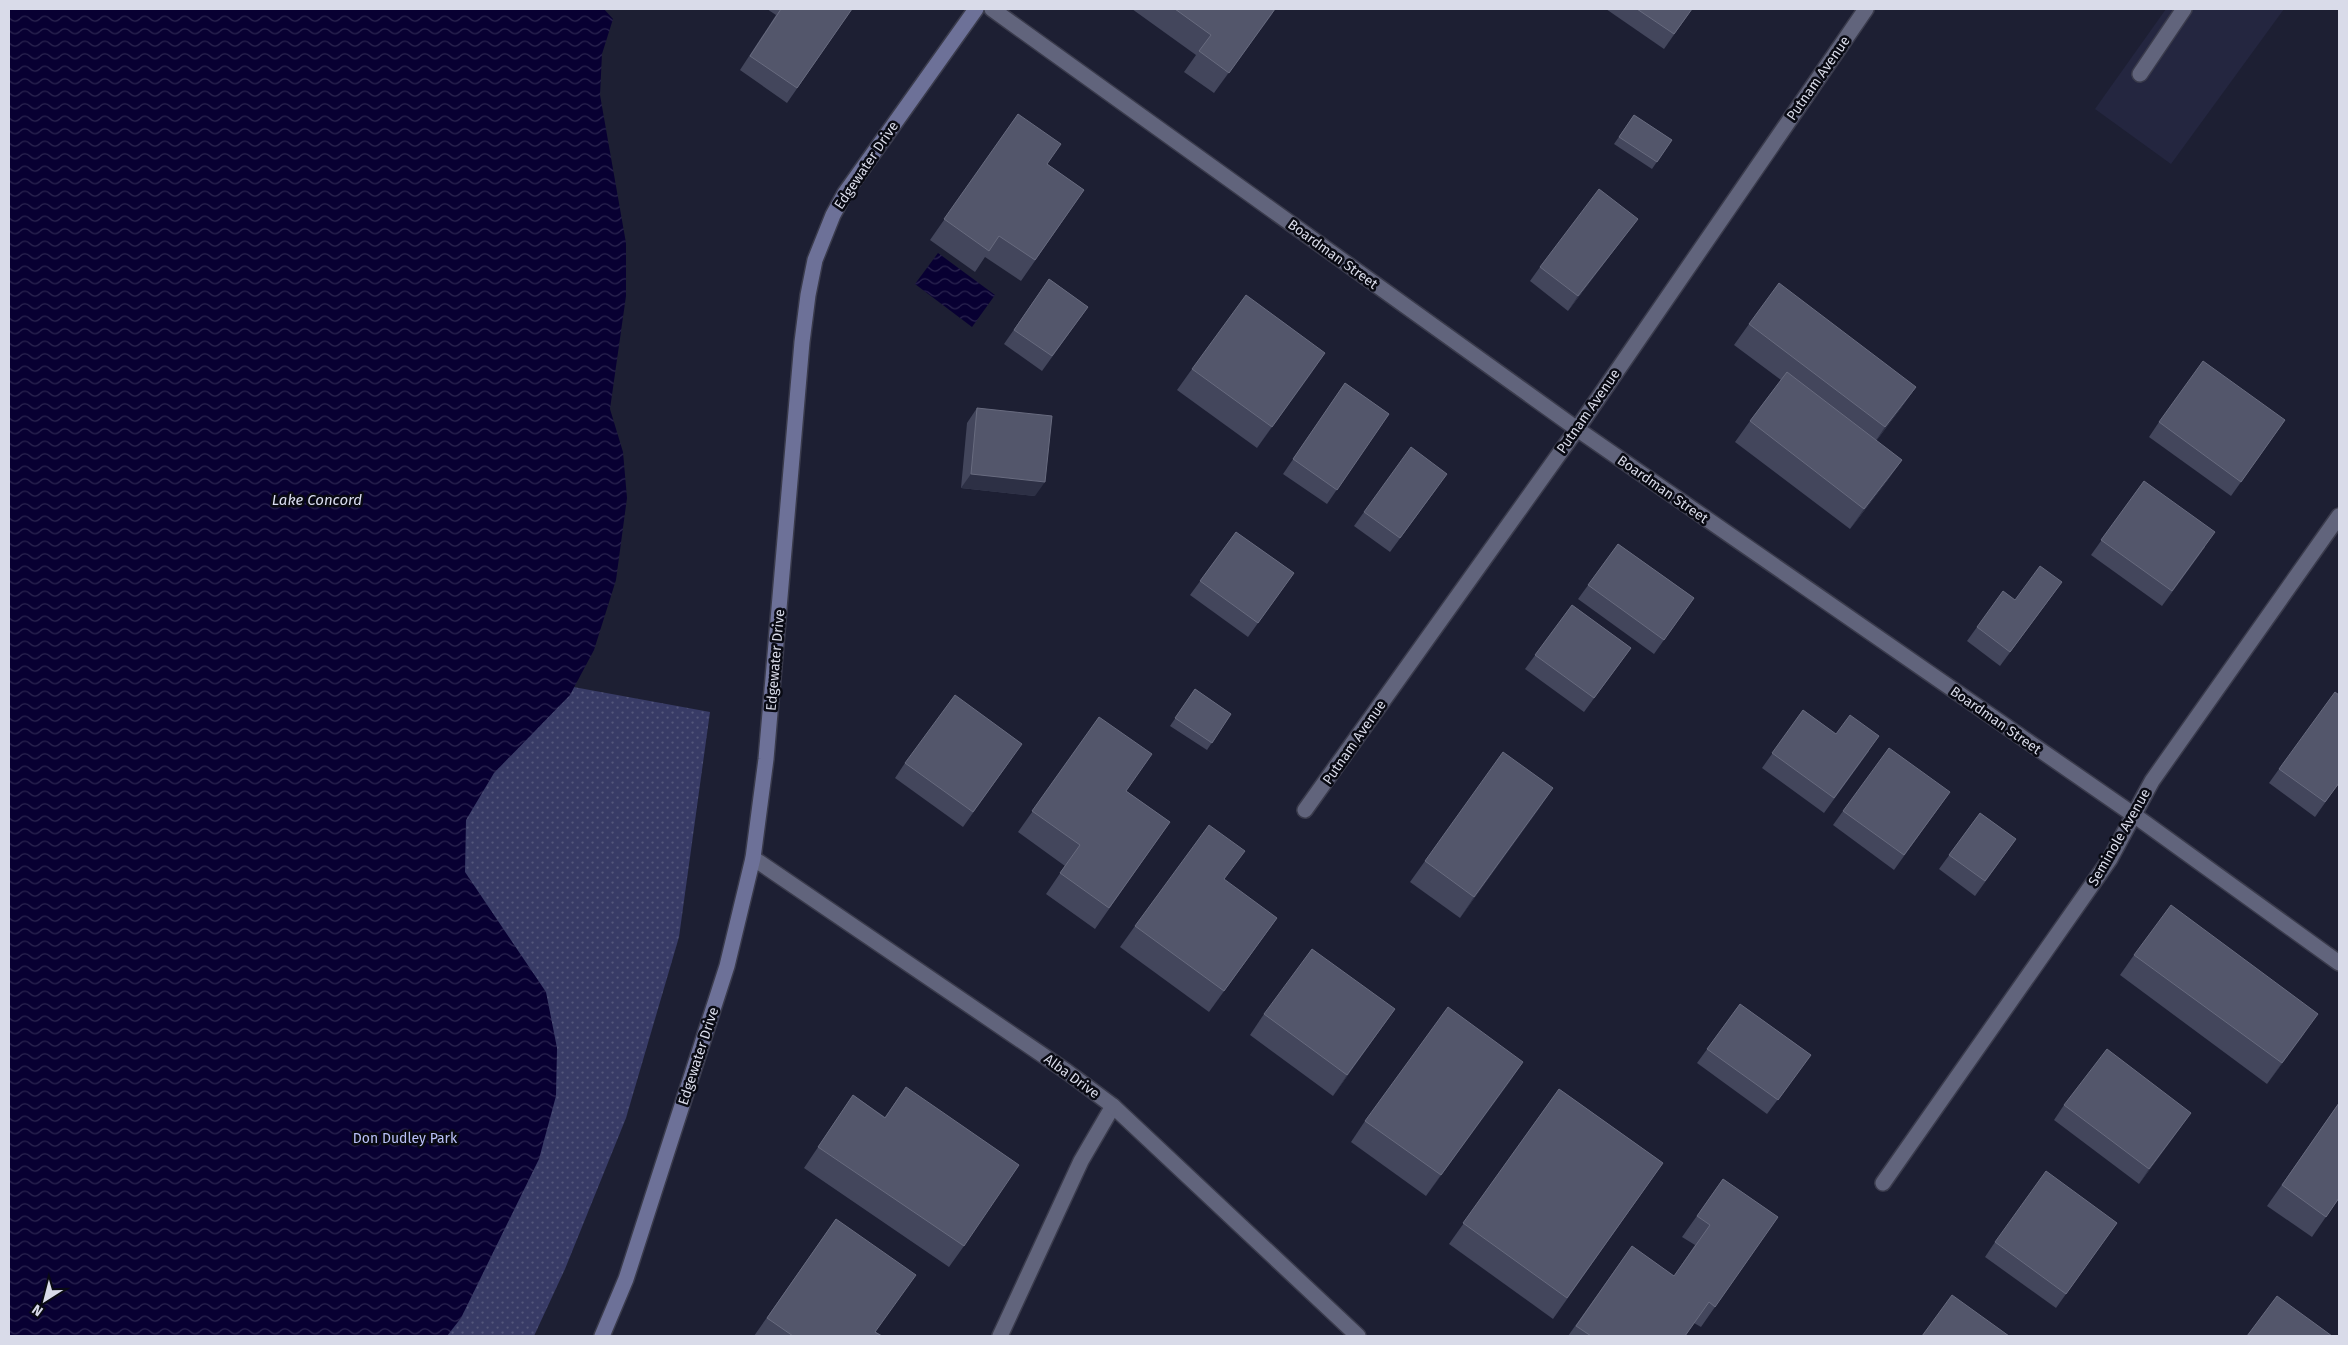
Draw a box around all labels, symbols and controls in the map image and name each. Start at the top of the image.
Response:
street label: Putnam Avenue [1783,33,1854,124]
street label: Edgewater Drive [831,118,902,212]
street label: Boardman Street [1284,216,1382,293]
street label: Putnam Avenue [1553,366,1624,457]
street label: Boardman Street [1614,452,1712,528]
water label: Lake Concord [272,491,362,509]
street label: Edgewater Drive [763,608,788,712]
street label: Boardman Street [1947,683,2045,759]
street label: Putnam Avenue [1319,697,1390,788]
street label: Seminole Avenue [2085,786,2154,889]
street label: Edgewater Drive [675,1005,722,1107]
street label: Alba Drive [1041,1051,1103,1102]
park label: Don Dudley Park [353,1130,458,1147]
north arrow [20,1275,70,1325]
text: N [29,1301,46,1320]

